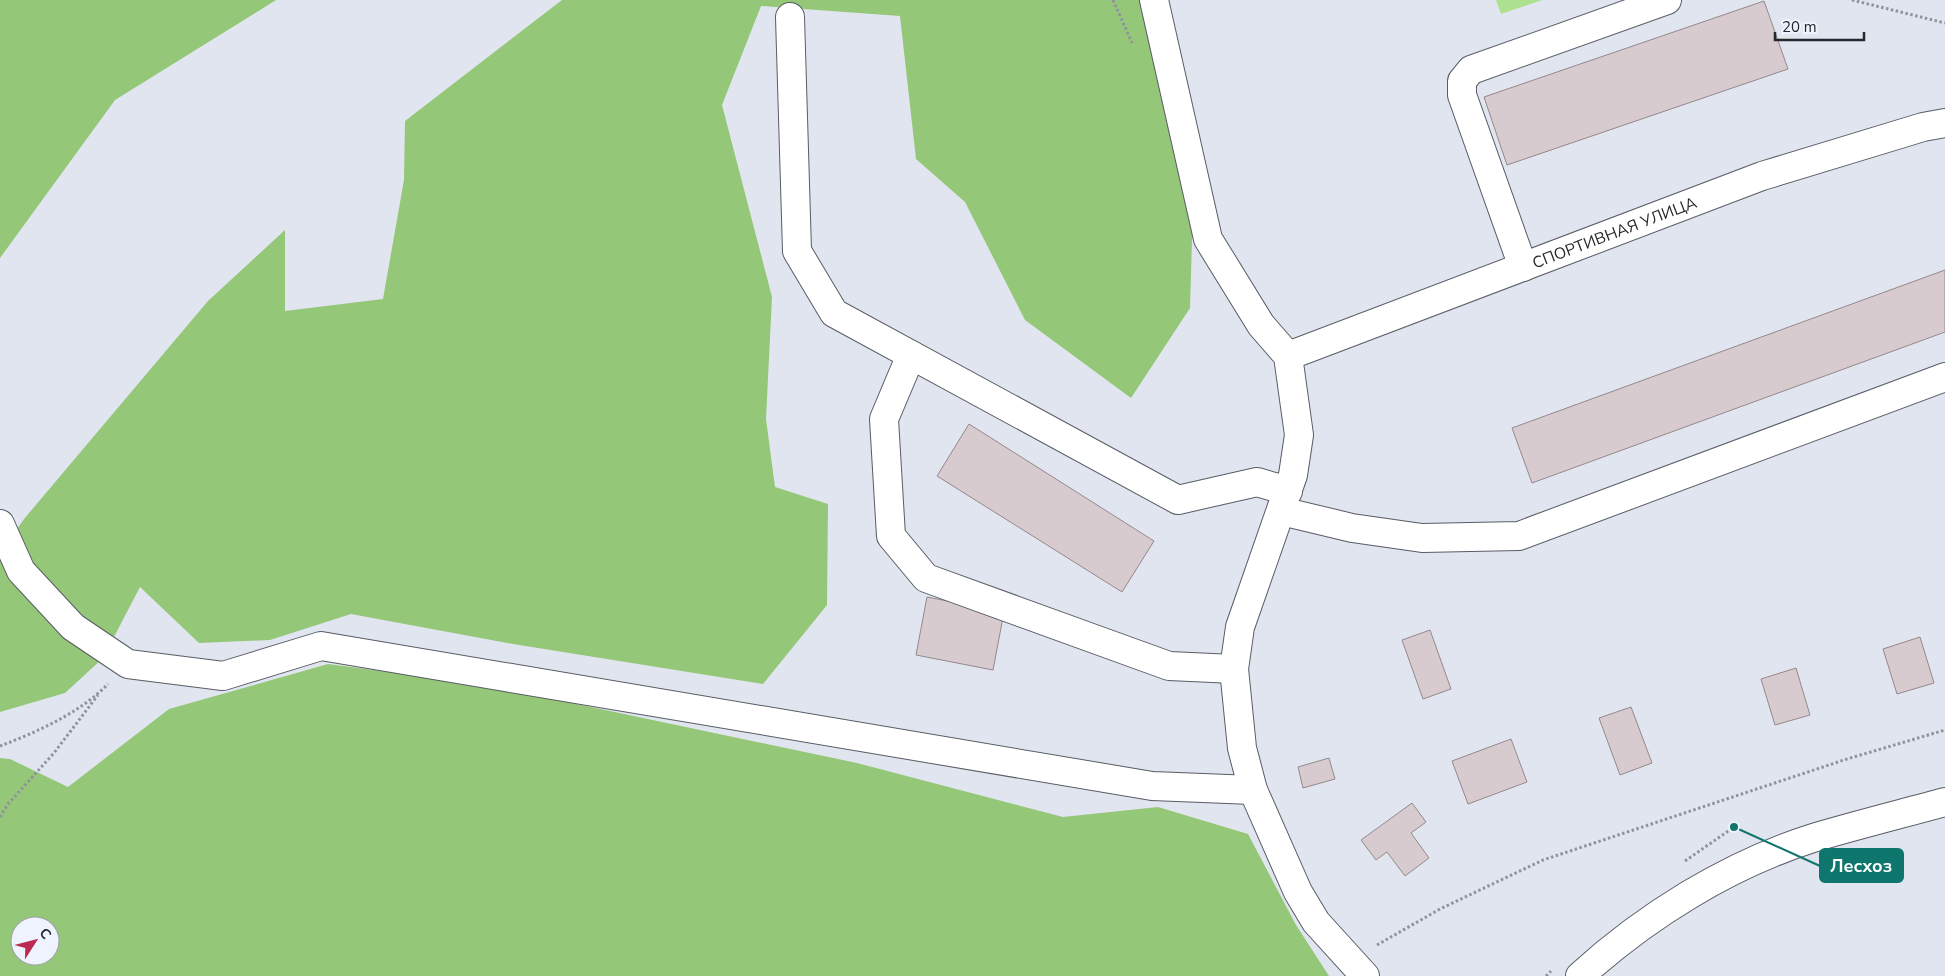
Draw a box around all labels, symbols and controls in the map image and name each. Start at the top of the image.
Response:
scale bar [1775,10,1864,42]
text: 20 m [1782,17,1817,37]
street label: СПОРТИВНАЯ УЛИЦА [1529,192,1700,274]
callout: Лесхоз [1820,849,1903,882]
text: Лесхоз [1830,854,1892,878]
north arrow [10,916,60,966]
text: С [35,924,56,943]

